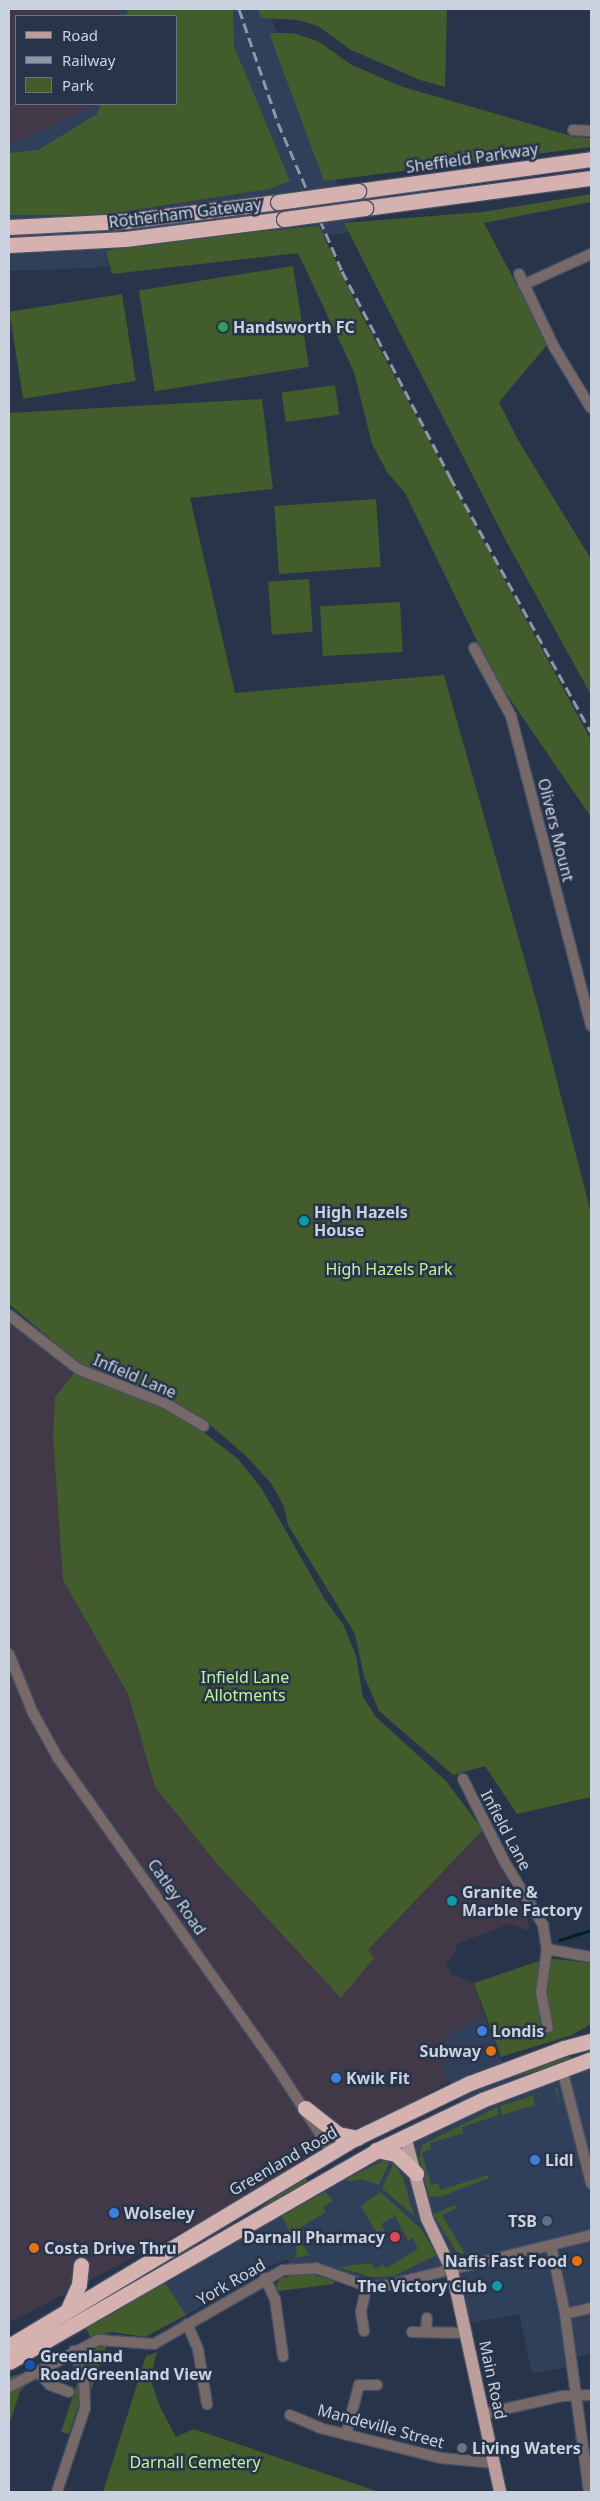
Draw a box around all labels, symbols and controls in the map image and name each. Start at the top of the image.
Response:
legend [15,15,178,105]
text: Road [62,25,98,45]
text: Railway [62,50,115,70]
text: Park [62,75,94,95]
street label: Sheffield Parkway [405,139,539,177]
street label: Rotherham Gateway [108,194,262,232]
place label: Handsworth FC [233,317,355,337]
marker: Handsworth FC [217,321,229,333]
street label: Olivers Mount [534,776,578,884]
place label: High Hazels House [314,1202,408,1240]
marker: High Hazels House [298,1215,310,1227]
park label: High Hazels Park [325,1259,453,1279]
street label: Infield Lane [91,1350,179,1402]
park label: Infield Lane Allotments [201,1667,289,1705]
street label: Infield Lane [477,1786,535,1874]
street label: Catley Road [144,1855,210,1939]
place label: Granite & Marble Factory [462,1882,582,1920]
marker: Granite & Marble Factory [446,1895,458,1907]
place label: Londis [492,2021,544,2041]
marker: Londis [476,2025,488,2037]
place label: Subway [420,2041,481,2061]
marker: Subway [485,2045,497,2057]
place label: Kwik Fit [346,2068,410,2088]
marker: Kwik Fit [330,2072,342,2084]
street label: Greenland Road [226,2122,340,2200]
place label: Lidl [545,2150,574,2170]
marker: Lidl [529,2154,541,2166]
place label: Wolseley [124,2203,195,2223]
marker: Wolseley [108,2207,120,2219]
place label: TSB [508,2211,537,2231]
marker: TSB [541,2215,553,2227]
place label: Darnall Pharmacy [243,2227,385,2247]
marker: Darnall Pharmacy [389,2231,401,2243]
place label: Costa Drive Thru [44,2238,177,2258]
marker: Costa Drive Thru [28,2242,40,2254]
place label: Nafis Fast Food [445,2251,567,2271]
street label: York Road [193,2255,269,2309]
marker: Nafis Fast Food [571,2255,583,2267]
place label: The Victory Club [357,2276,487,2296]
marker: The Victory Club [491,2280,503,2292]
street label: Main Road [475,2339,511,2421]
place label: Greenland Road/Greenland View [40,2346,212,2384]
marker: Greenland Road/Greenland View [24,2359,36,2371]
street label: Mandeville Street [316,2400,446,2452]
place label: Living Waters [472,2438,581,2458]
marker: Living Waters [456,2442,468,2454]
park label: Darnall Cemetery [129,2452,261,2472]

